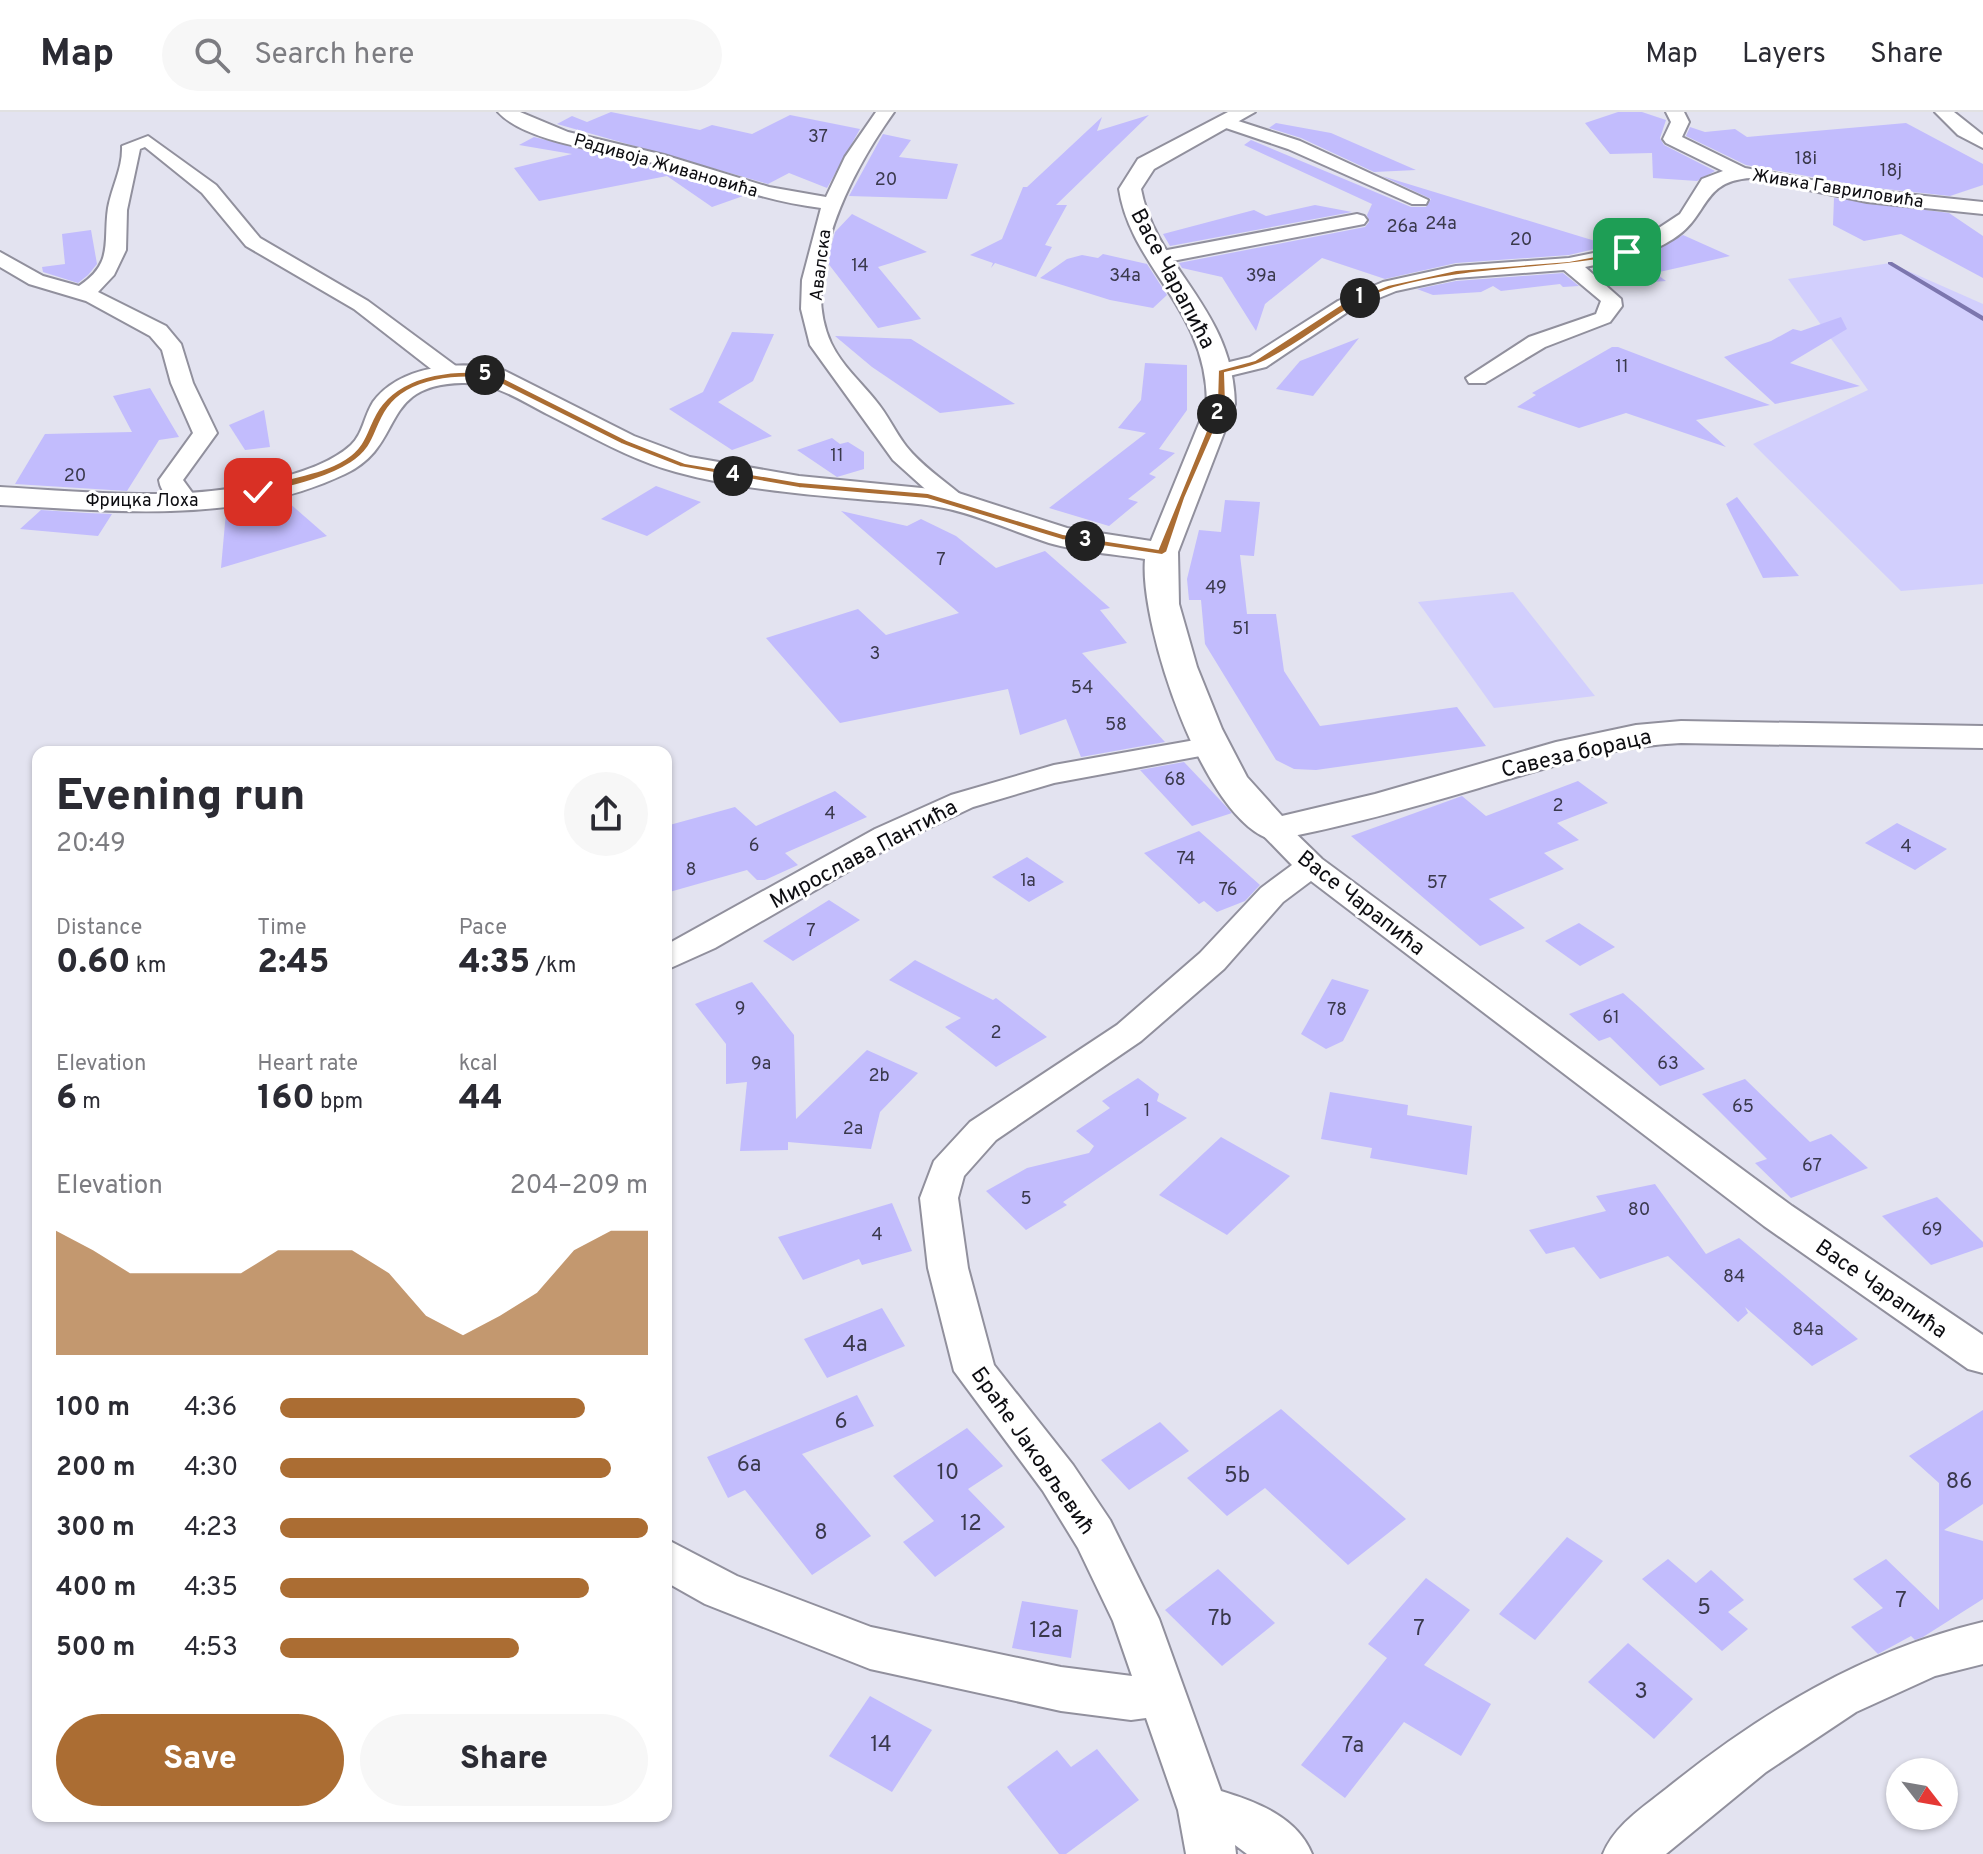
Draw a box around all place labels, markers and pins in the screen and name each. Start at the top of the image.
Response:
pin [1593,218,1661,286]
pin: 1 [1340,278,1380,318]
pin: 5 [465,355,505,395]
pin: 2 [1197,394,1237,434]
pin: 4 [713,456,753,496]
pin [224,458,292,526]
pin: 3 [1065,521,1105,561]

